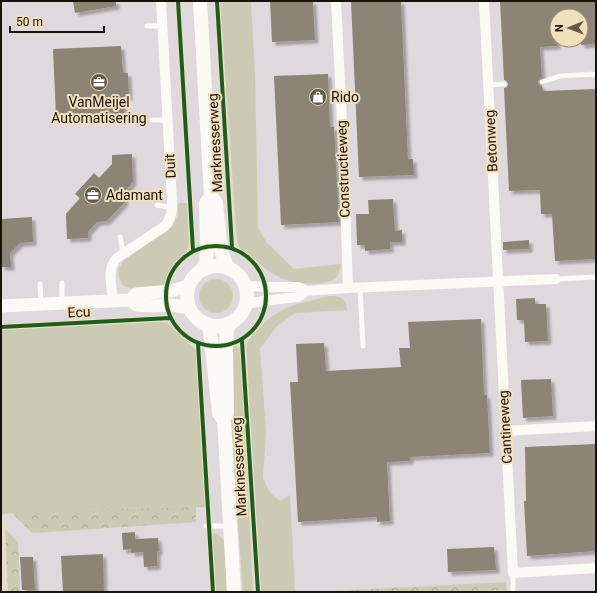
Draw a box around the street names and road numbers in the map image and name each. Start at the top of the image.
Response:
street label: Marknesserweg [204,93,226,193]
street label: Betonweg [481,110,501,172]
street label: Constructieweg [333,120,353,218]
street label: Duit [161,153,179,179]
street label: Ecu [67,303,91,321]
street label: Cantineweg [495,390,515,464]
street label: Marknesserweg [228,417,250,517]

